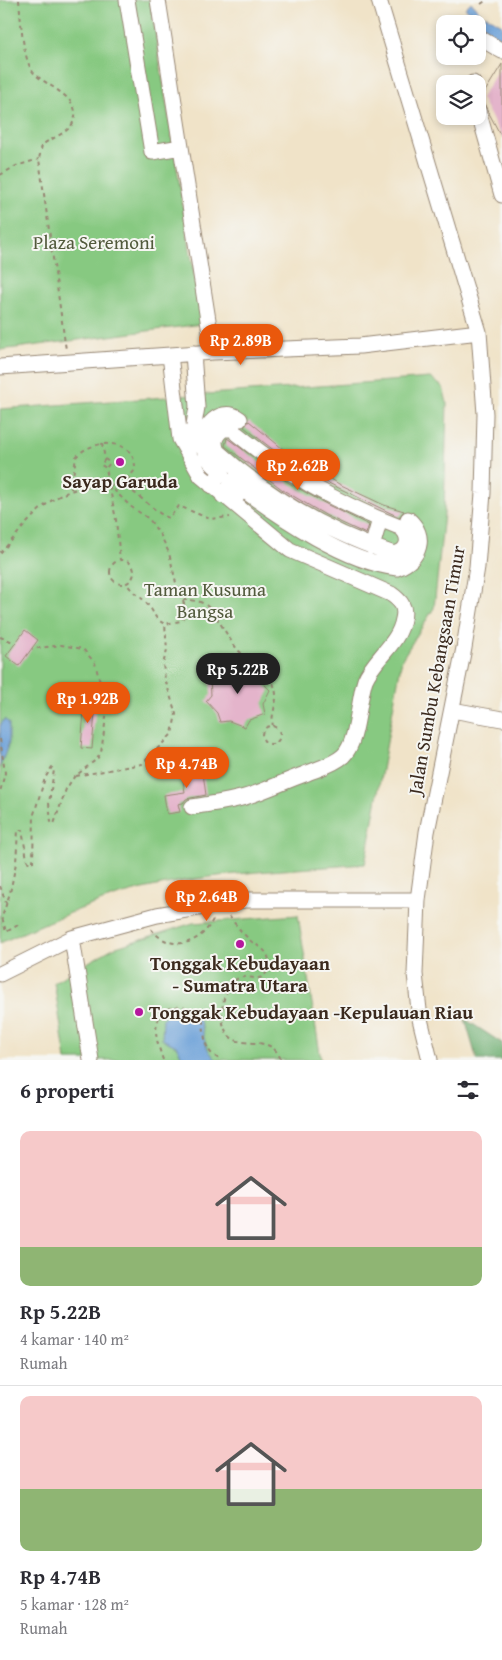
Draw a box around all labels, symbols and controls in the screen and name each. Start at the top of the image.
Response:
map controls [436,15,486,125]
button: locate [436,15,486,65]
button: layers [436,75,486,125]
park label: Plaza Seremoni [33,228,155,256]
pin: Rp 2.89B [189,324,293,366]
text: Rp 2.89B [210,328,272,352]
pin: Rp 2.62B [246,448,350,491]
text: Rp 2.62B [267,453,329,477]
marker: Sayap Garuda [114,456,126,468]
place label: Sayap Garuda [62,467,178,495]
street label: Jalan Sumbu Kebangsaan Timur [400,543,472,799]
park label: Taman Kusuma Bangsa [144,575,266,625]
pin: Rp 5.22B [186,652,290,695]
text: Rp 5.22B [207,657,269,681]
pin: Rp 1.92B [36,682,140,724]
text: Rp 1.92B [57,686,119,710]
pin: Rp 4.74B [135,746,239,789]
text: Rp 4.74B [156,751,218,775]
pin: Rp 2.64B [155,880,259,922]
text: Rp 2.64B [176,884,238,908]
marker: Tonggak Kebudayaan - Sumatra Utara [234,938,246,950]
place label: Tonggak Kebudayaan - Sumatra Utara [150,949,331,999]
place label: Tonggak Kebudayaan -Kepulauan Riau [149,998,473,1026]
marker: Tonggak Kebudayaan -Kepulauan Riau [133,1006,145,1018]
text: 6 properti [20,1075,114,1106]
icon: filters [454,1076,482,1104]
icon: home [206,1163,296,1253]
text: Rp 5.22B [20,1296,101,1327]
text: 4 kamar · 140 m² [20,1327,129,1351]
text: Rumah [20,1351,67,1375]
icon: home [206,1429,296,1519]
text: Rp 4.74B [20,1561,101,1592]
text: 5 kamar · 128 m² [20,1592,129,1616]
text: Rumah [20,1616,67,1640]

